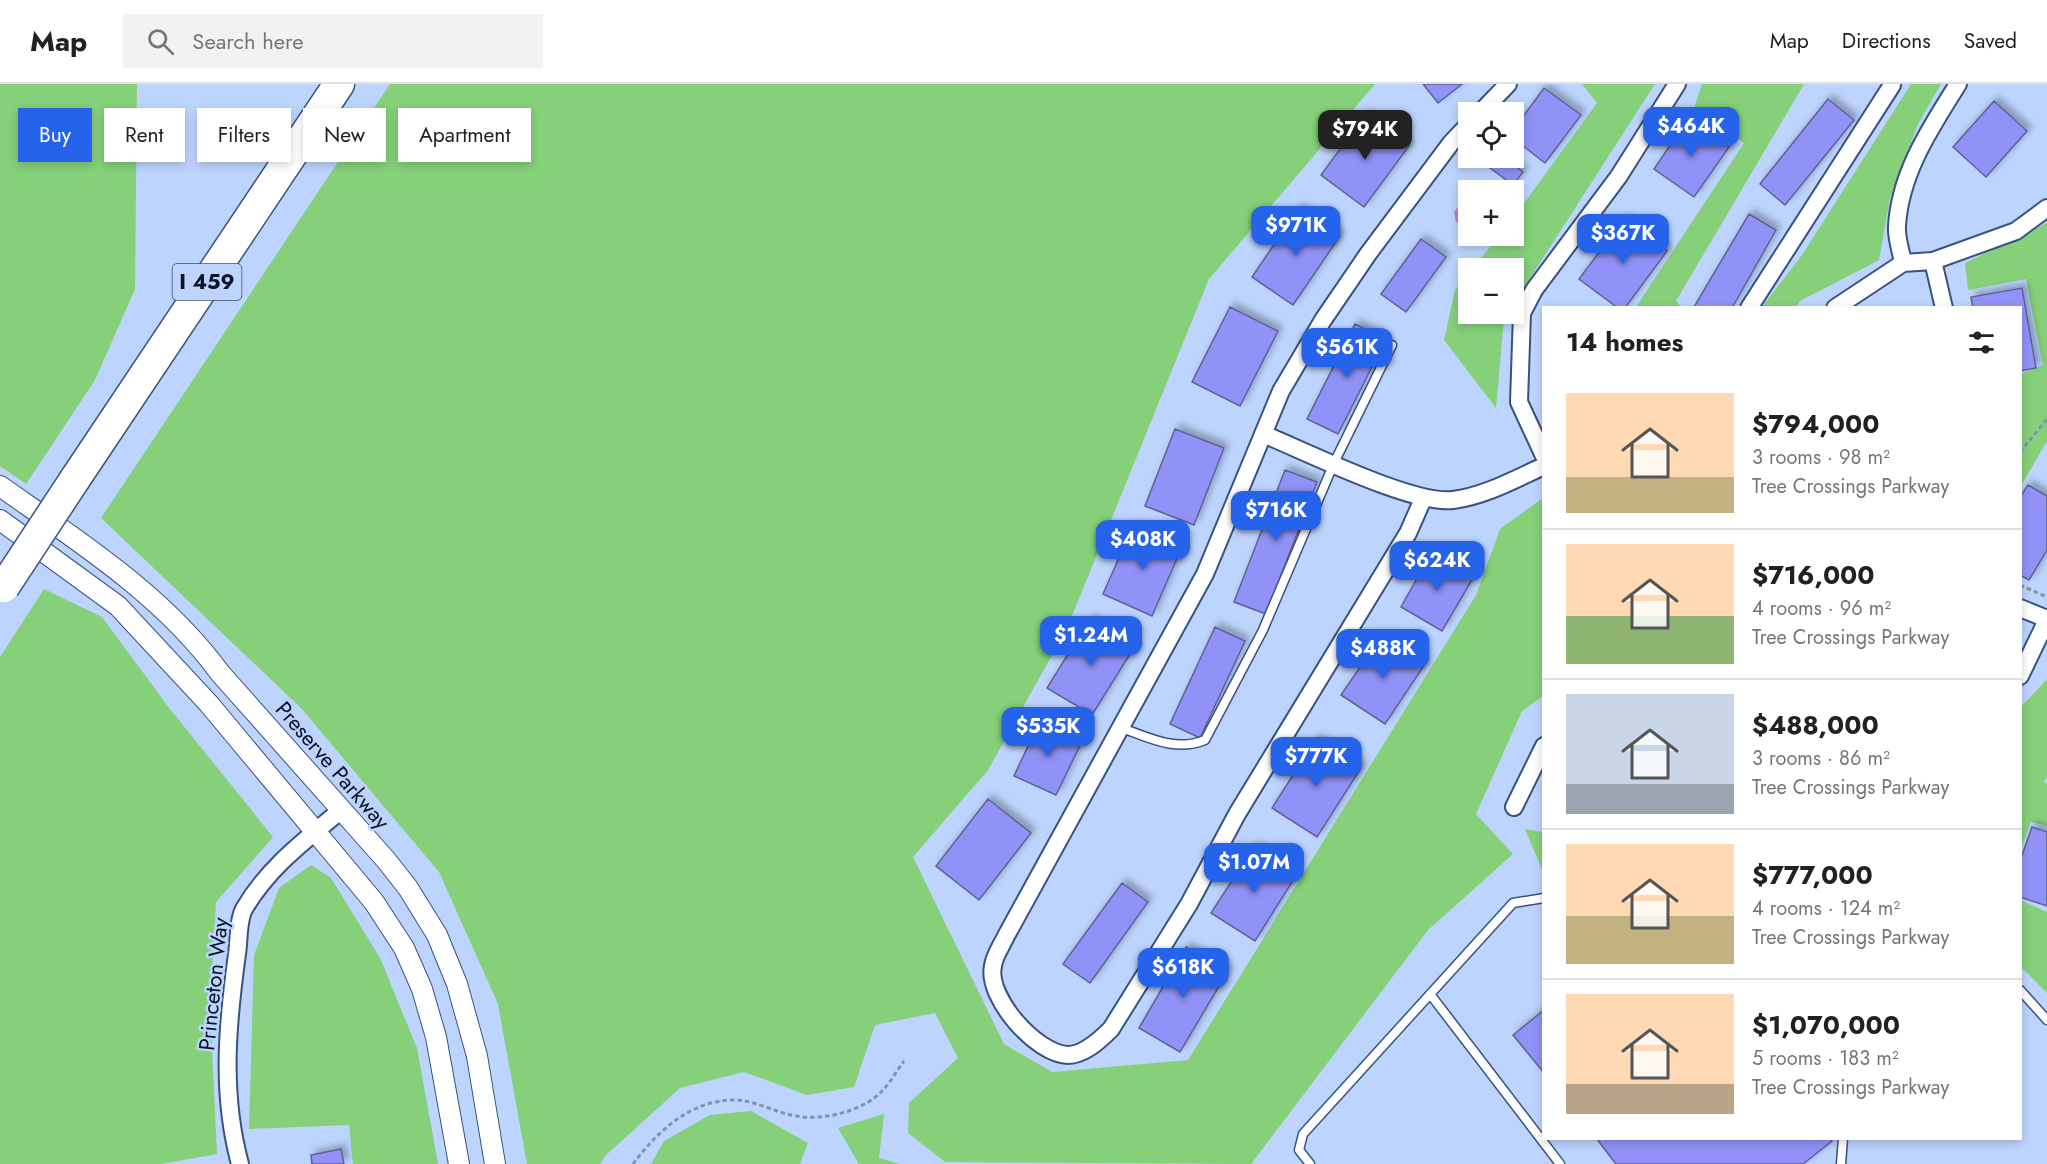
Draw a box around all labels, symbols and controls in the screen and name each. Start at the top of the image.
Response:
search box [123,14,543,68]
text: Map [30,21,87,62]
icon: search [144,25,177,58]
text: Search here [192,25,304,57]
text: Map [1770,26,1809,56]
text: Directions [1842,26,1931,56]
text: Saved [1964,26,2017,56]
map controls [1458,102,1524,324]
button: locate [1458,102,1524,168]
pin: $464K [1649,107,1733,158]
chip: Buy [18,108,92,162]
chip: Rent [104,108,185,162]
chip: Filters [197,108,291,162]
chip: New [303,108,386,162]
chip: Apartment [398,108,531,162]
pin: $794K [1323,110,1407,161]
text: $464K [1657,112,1725,141]
text: $794K [1332,115,1398,144]
button: + [1458,180,1524,246]
pin: $971K [1254,206,1338,257]
text: $971K [1265,211,1327,240]
pin: $367K [1581,214,1665,265]
text: $367K [1591,219,1655,248]
button: − [1458,258,1524,324]
road number: I 459 [172,264,242,300]
text: 14 homes [1566,323,1683,361]
icon: filters [1965,326,1998,359]
pin: $561K [1305,328,1389,379]
text: $561K [1316,333,1378,362]
text: $794,000 [1752,405,1879,443]
icon: home [1614,417,1686,489]
text: 3 rooms · 98 m² [1752,443,1890,472]
text: Tree Crossings Parkway [1752,472,1949,501]
pin: $716K [1234,491,1318,542]
text: $716K [1245,496,1307,525]
pin: $408K [1101,520,1185,571]
text: $408K [1110,525,1176,554]
pin: $624K [1395,541,1479,592]
text: $624K [1404,546,1470,575]
text: $716,000 [1752,556,1875,594]
icon: home [1614,568,1686,640]
text: 4 rooms · 96 m² [1752,594,1891,623]
pin: $1.24M [1042,616,1140,667]
text: $1.24M [1054,621,1128,650]
text: Tree Crossings Parkway [1752,623,1949,652]
pin: $488K [1341,629,1425,680]
text: $488K [1350,634,1416,663]
street label: Preserve Parkway [268,694,398,836]
text: $488,000 [1752,706,1879,744]
pin: $535K [1006,707,1090,758]
text: $535K [1016,712,1080,741]
icon: home [1614,718,1686,790]
pin: $777K [1274,737,1358,788]
text: $777K [1285,742,1347,771]
text: 3 rooms · 86 m² [1752,744,1890,773]
text: Tree Crossings Parkway [1752,773,1949,802]
pin: $1.07M [1205,843,1303,894]
text: $1.07M [1218,848,1290,877]
text: $777,000 [1752,856,1873,894]
icon: home [1614,868,1686,940]
text: 4 rooms · 124 m² [1752,894,1900,923]
street label: Princeton Way [190,916,236,1052]
text: Tree Crossings Parkway [1752,923,1949,952]
pin: $618K [1141,948,1225,999]
text: $618K [1152,953,1214,982]
text: $1,070,000 [1752,1006,1900,1044]
icon: home [1614,1018,1686,1090]
text: 5 rooms · 183 m² [1752,1044,1899,1073]
text: Tree Crossings Parkway [1752,1073,1949,1102]

